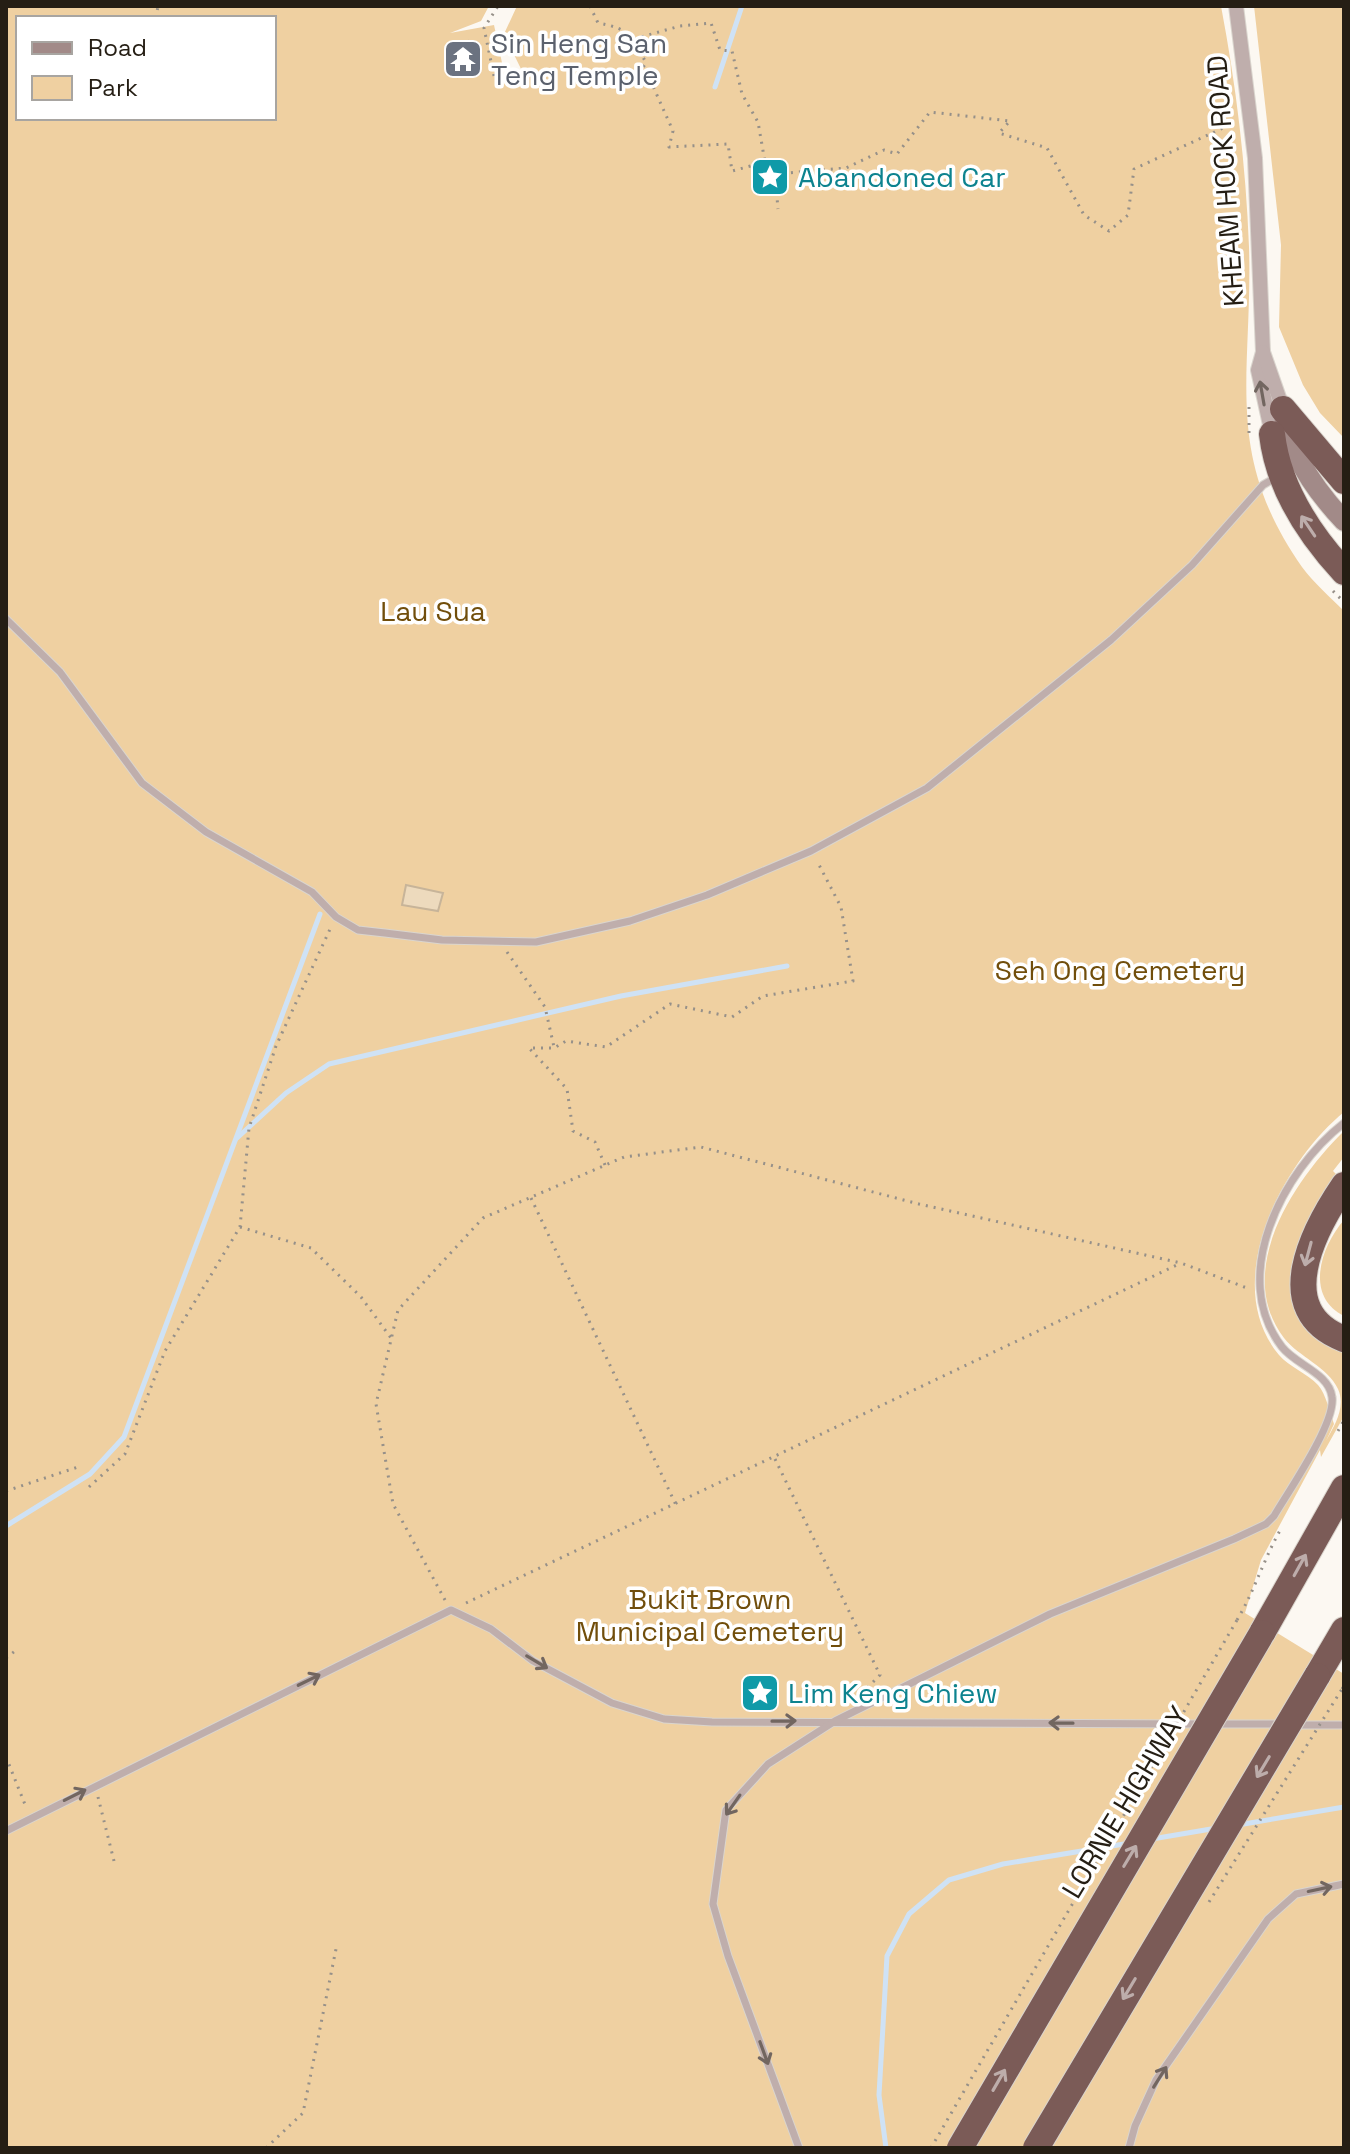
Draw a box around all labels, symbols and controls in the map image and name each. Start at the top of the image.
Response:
legend [16,16,276,120]
place label: Sin Heng San Teng Temple [491,25,667,93]
text: Road [88,32,147,63]
temple icon: Sin Heng San Teng Temple [442,38,484,80]
street label: KHEAM HOCK ROAD [1198,54,1252,308]
text: Park [88,72,138,103]
place icon: Abandoned Car [749,156,791,198]
place label: Abandoned Car [798,159,1006,195]
one-way arrow [1253,381,1268,407]
one-way arrow [1300,515,1316,538]
park label: Lau Sua [380,593,486,629]
park label: Seh Ong Cemetery [995,952,1245,988]
one-way arrow [1300,1241,1315,1266]
one-way arrow [1293,1554,1309,1577]
park label: Bukit Brown Municipal Cemetery [576,1581,844,1649]
one-way arrow [525,1654,548,1670]
one-way arrow [296,1672,320,1687]
place icon: Lim Keng Chiew [739,1672,781,1714]
place label: Lim Keng Chiew [788,1675,998,1711]
street label: LORNIE HIGHWAY [1053,1699,1197,1905]
one-way arrow [770,1713,797,1729]
one-way arrow [1048,1715,1075,1731]
one-way arrow [1254,1755,1270,1778]
one-way arrow [63,1787,87,1802]
one-way arrow [725,1794,742,1815]
one-way arrow [1122,1845,1138,1868]
one-way arrow [1307,1881,1332,1896]
one-way arrow [1120,1977,1136,2000]
one-way arrow [758,2040,772,2065]
one-way arrow [1152,2066,1168,2089]
one-way arrow [991,2069,1007,2092]

